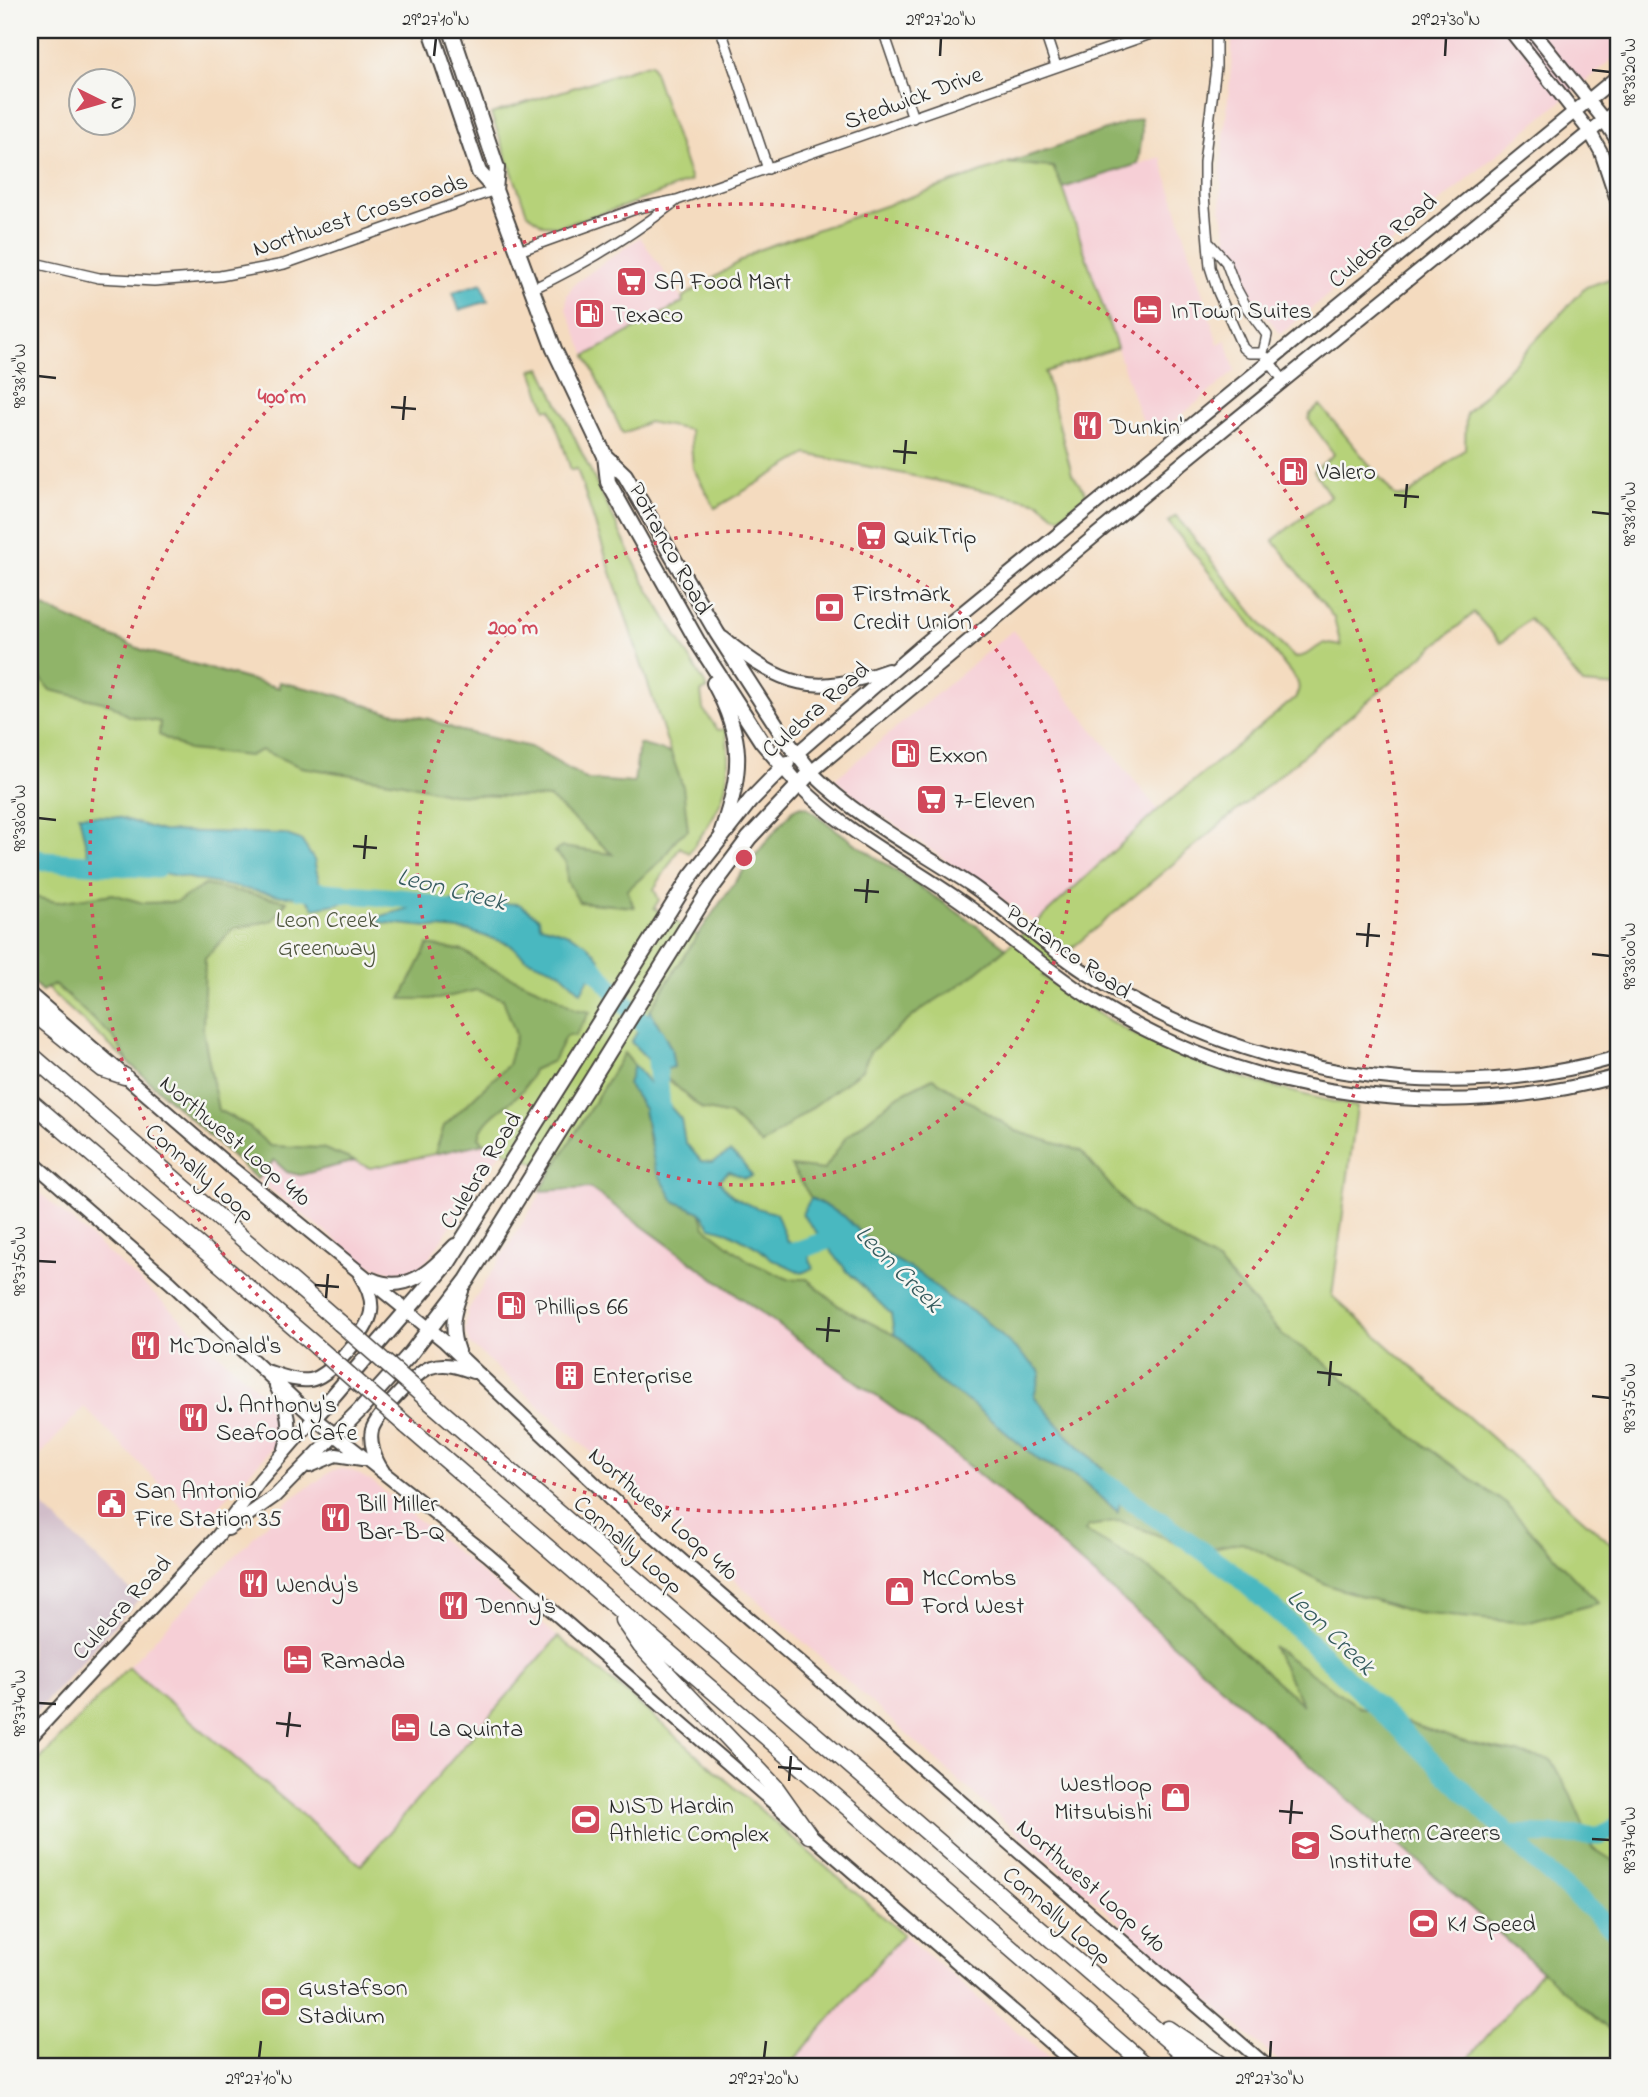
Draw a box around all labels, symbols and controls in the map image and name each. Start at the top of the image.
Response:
text: 29°27'10"N [402,8,470,34]
text: 29°27'20"N [906,8,976,34]
text: 29°27'30"N [1411,8,1481,34]
text: 98°38'20"W [1618,38,1644,106]
street label: Stedwick Drive [840,58,988,141]
north arrow [66,66,136,136]
text: N [102,96,130,111]
street label: Northwest Crossroads [249,165,473,268]
street label: Culebra Road [1321,185,1446,298]
supermarket icon: SA Food Mart [614,264,648,298]
place label: SA Food Mart [654,266,791,301]
hotel icon: InTown Suites [1131,293,1165,327]
place label: InTown Suites [1171,295,1312,330]
fuel station icon: Texaco [572,297,606,331]
place label: Texaco [612,299,683,334]
text: 98°38'10"W [8,344,34,408]
text: 400 m [258,383,306,413]
restaurant icon: Dunkin' [1070,409,1104,443]
place label: Dunkin' [1109,411,1183,446]
fuel station icon: Valero [1277,454,1311,488]
place label: Valero [1316,456,1376,491]
street label: Potranco Road [618,477,720,622]
text: 98°38'10"W [1618,482,1644,546]
supermarket icon: QuikTrip [854,518,888,552]
place label: QuikTrip [894,520,977,555]
place label: Firstmark Credit Union [852,578,972,641]
bank icon: Firstmark Credit Union [813,590,847,624]
text: 200 m [487,614,538,644]
street label: Culebra Road [755,654,879,768]
fuel station icon: Exxon [888,737,922,771]
place label: Exxon [928,739,988,774]
supermarket icon: 7-Eleven [914,783,948,817]
text: 98°38'00"W [8,785,34,851]
place label: 7-Eleven [954,785,1035,820]
centre of rings [732,846,756,870]
water label: Leon Creek [393,859,511,923]
street label: Potranco Road [997,897,1138,1010]
park label: Leon Creek Greenway [276,904,379,968]
text: 98°38'00"W [1618,923,1644,989]
street label: Northwest Loop 410 [151,1068,318,1216]
street label: Culebra Road [432,1105,532,1237]
street label: Connally Loop [136,1116,262,1233]
water label: Leon Creek [845,1217,952,1324]
text: 98°37'50"W [8,1226,34,1296]
fuel station icon: Phillips 66 [495,1289,529,1323]
place label: Phillips 66 [535,1291,628,1326]
restaurant icon: McDonald's [129,1328,163,1362]
place label: McDonald's [169,1330,281,1365]
building icon: Enterprise [552,1358,586,1392]
place label: Enterprise [592,1360,693,1395]
text: 98°37'50"W [1618,1363,1644,1433]
place label: J. Anthony's Seafood Cafe [216,1389,358,1452]
restaurant icon: J. Anthony's Seafood Cafe [176,1401,210,1435]
street label: Northwest Loop 410 [579,1440,745,1590]
place label: San Antonio Fire Station 35 [134,1475,282,1538]
public building icon: San Antonio Fire Station 35 [95,1487,129,1521]
place label: Bill Miller Bar-B-Q [357,1488,445,1551]
street label: Connally Loop [564,1488,690,1605]
restaurant icon: Bill Miller Bar-B-Q [318,1500,352,1534]
street label: Culebra Road [65,1548,181,1669]
place label: McCombs Ford West [921,1562,1024,1625]
restaurant icon: Wendy's [236,1567,270,1601]
place label: Wendy's [276,1569,359,1605]
shop icon: McCombs Ford West [882,1574,916,1608]
water label: Leon Creek [1277,1581,1384,1687]
restaurant icon: Denny's [436,1588,470,1622]
place label: Denny's [475,1590,556,1626]
hotel icon: Ramada [281,1643,315,1677]
place label: Ramada [321,1645,405,1680]
text: 98°37'40"W [8,1669,34,1737]
hotel icon: La Quinta [389,1711,423,1745]
place label: La Quinta [429,1713,523,1748]
place label: Westloop Mitsubishi [1054,1768,1152,1831]
shop icon: Westloop Mitsubishi [1158,1780,1192,1814]
place label: NISD Hardin Athletic Complex [609,1790,769,1853]
sports icon: NISD Hardin Athletic Complex [569,1802,603,1836]
text: 98°37'40"W [1618,1806,1644,1874]
street label: Northwest Loop 410 [1007,1812,1173,1962]
place label: Southern Careers Institute [1329,1817,1501,1880]
school or university icon: Southern Careers Institute [1289,1829,1323,1863]
street label: Connally Loop [993,1859,1119,1976]
sports icon: K1 Speed [1407,1906,1441,1940]
place label: K1 Speed [1447,1908,1536,1943]
place label: Gustafson Stadium [298,1972,408,2035]
sports icon: Gustafson Stadium [258,1984,292,2018]
text: 29°27'10"N [225,2067,293,2093]
text: 29°27'20"N [729,2067,799,2093]
text: 29°27'30"N [1235,2067,1305,2093]

